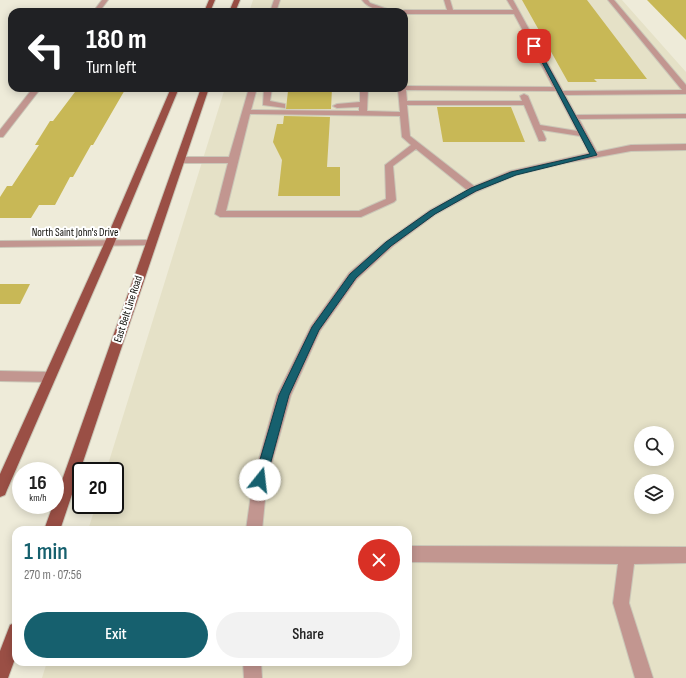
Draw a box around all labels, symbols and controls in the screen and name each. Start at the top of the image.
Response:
text: 180 m [86,23,146,56]
icon: left [20,24,72,76]
pin [517,29,551,63]
icon: arrive [523,35,545,57]
text: Turn left [86,57,137,78]
street label: North Saint John's Drive [32,226,118,239]
street label: East Belt Line Road [111,274,145,344]
map controls [634,426,674,514]
button: search [634,426,674,466]
position arrow [239,459,281,501]
speed limit sign: 20 [72,462,124,514]
text: 16 [29,471,47,495]
button: layers [634,474,674,514]
text: km/h [29,492,47,504]
text: 1 min [24,537,68,566]
button: close [358,539,400,581]
text: 270 m · 07:56 [24,567,82,583]
button: Exit [24,612,208,658]
button: Share [216,612,400,658]

